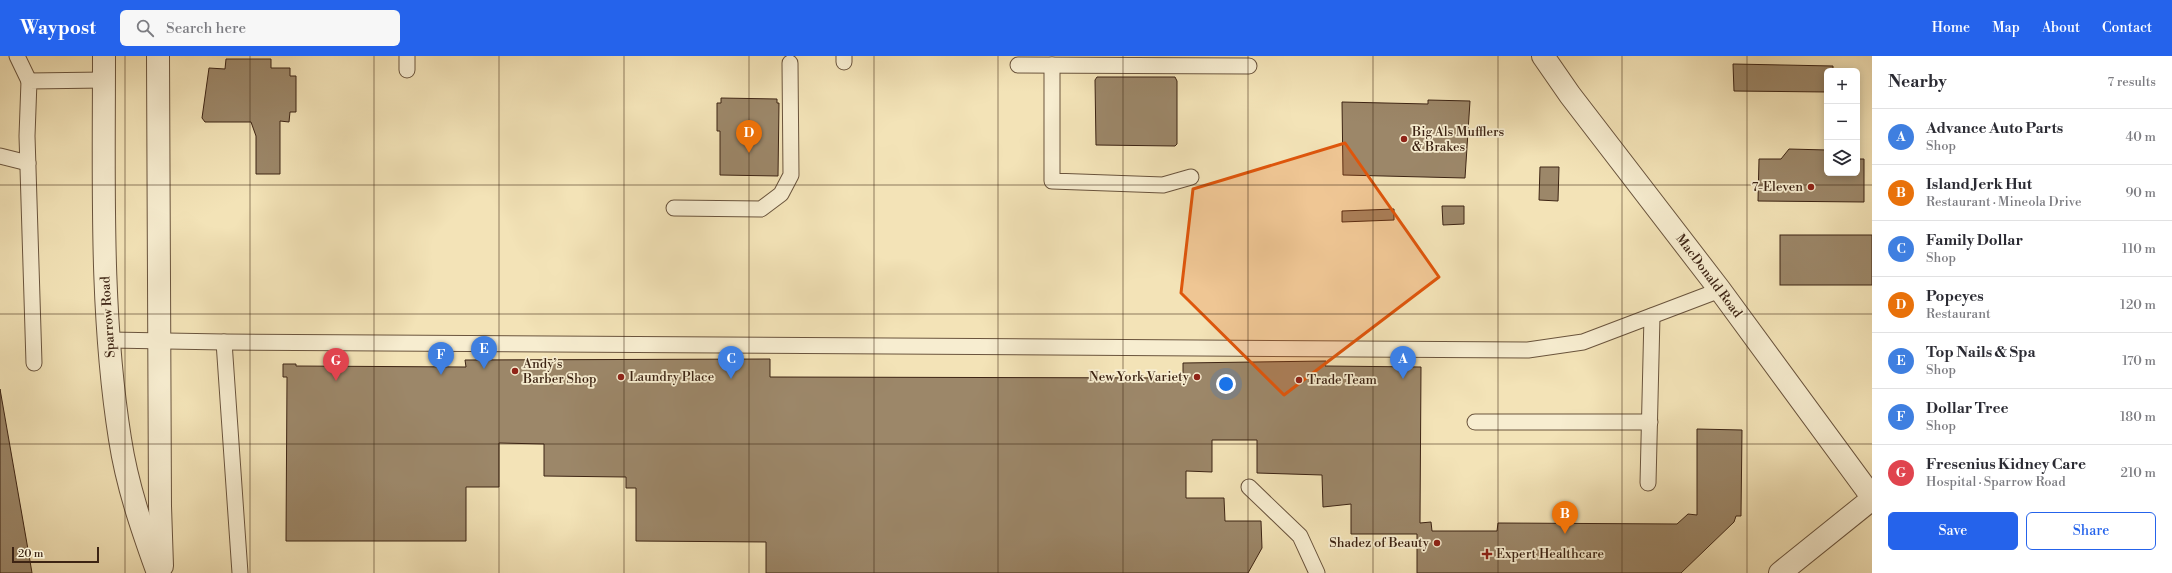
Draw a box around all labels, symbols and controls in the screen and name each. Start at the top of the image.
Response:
search box [120,10,400,46]
text: Waypost [20,16,96,40]
icon: search [134,17,156,39]
text: Search here [166,19,246,38]
text: Home [1932,19,1970,37]
text: Map [1992,19,2020,37]
text: About [2042,19,2080,37]
text: Contact [2102,19,2152,37]
map controls [1824,68,1860,176]
button: + [1824,68,1860,104]
text: Nearby [1888,71,1947,93]
text: 7 results [2107,74,2156,90]
button: − [1824,104,1860,140]
text: Advance Auto Parts [1926,119,2063,138]
pin: D [736,120,762,153]
place label: Big Als Mufflers & Brakes [1411,124,1505,155]
text: A [1896,129,1906,145]
text: 40 m [2126,129,2156,145]
marker: Big Als Mufflers & Brakes [1399,134,1409,144]
text: Shop [1926,138,1956,154]
button: layers [1824,140,1860,176]
text: Island Jerk Hut [1926,175,2032,194]
place label: 7-Eleven [1752,179,1803,195]
marker: 7-Eleven [1806,182,1816,192]
text: B [1896,185,1906,201]
text: 90 m [2125,185,2156,201]
text: Restaurant · Mineola Drive [1926,194,2082,210]
street label: MacDonald Road [1672,231,1746,321]
text: Family Dollar [1926,231,2023,250]
text: C [1896,241,1906,257]
text: 110 m [2122,241,2156,257]
text: Shop [1926,250,1956,266]
street label: Sparrow Road [97,275,119,358]
text: Popeyes [1926,287,1984,306]
text: D [1896,297,1906,313]
text: 120 m [2120,297,2156,313]
text: Restaurant [1926,306,1991,322]
pin: E [471,336,497,369]
pin: F [428,342,454,375]
text: Top Nails & Spa [1926,343,2036,362]
pin: C [718,346,744,379]
pin: A [1390,346,1416,379]
pin: G [323,348,349,381]
text: E [1896,353,1906,369]
text: 170 m [2122,353,2156,369]
place label: Andy’s Barber Shop [522,356,597,387]
text: Shop [1926,362,1956,378]
marker: Andy’s Barber Shop [510,366,520,376]
place label: Laundry Place [629,369,715,385]
place label: New York Variety [1089,369,1190,385]
marker: Laundry Place [616,372,626,382]
marker: New York Variety [1192,372,1202,382]
place label: Trade Team [1307,372,1377,388]
your location [1216,374,1236,394]
marker: Trade Team [1294,375,1304,385]
text: Dollar Tree [1926,399,2009,418]
text: F [1896,409,1906,425]
text: 180 m [2120,409,2156,425]
text: Shop [1926,418,1956,434]
text: Fresenius Kidney Care [1926,455,2086,474]
text: G [1896,465,1906,481]
text: 210 m [2121,465,2156,481]
text: Hospital · Sparrow Road [1926,474,2066,490]
pin: B [1552,501,1578,534]
button: Save [1888,512,2018,550]
button: Share [2026,512,2156,550]
place label: Shadez of Beauty [1329,535,1430,551]
marker: Shadez of Beauty [1432,538,1442,548]
scale bar [12,545,99,564]
place label: Expert Healthcare [1496,546,1604,562]
text: 20 m [18,547,43,561]
marker: Expert Healthcare [1481,548,1493,560]

